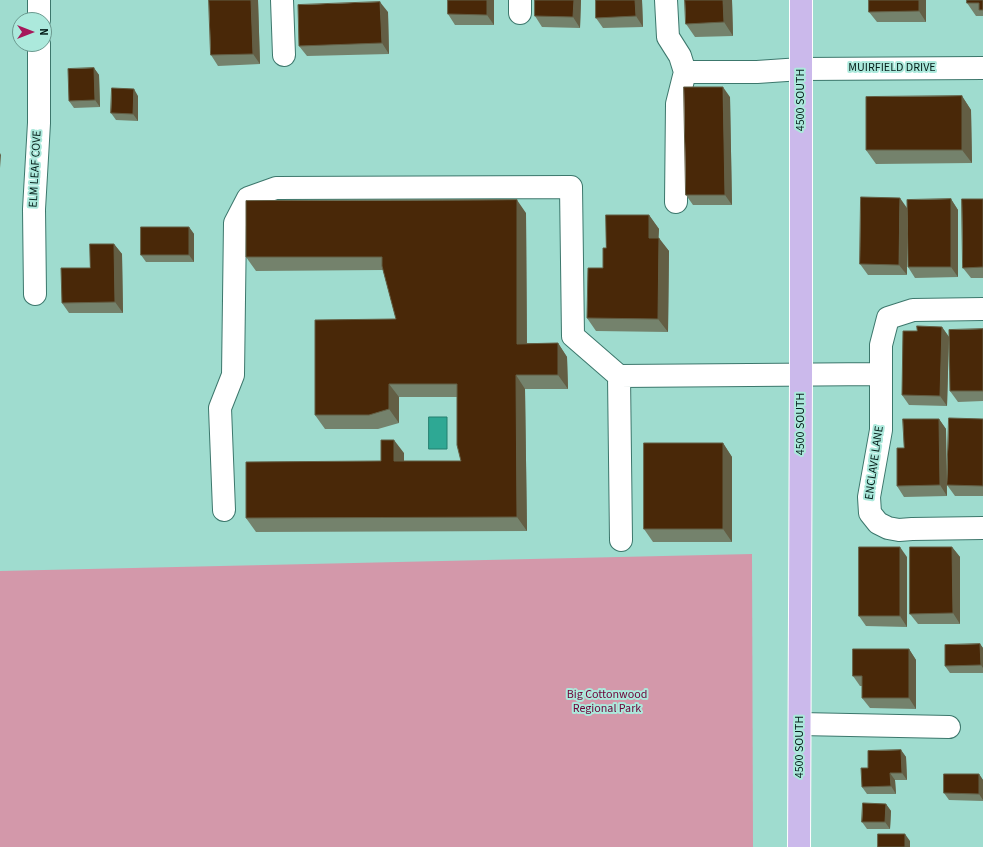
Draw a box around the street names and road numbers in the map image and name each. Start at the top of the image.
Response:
street label: MUIRFIELD DRIVE [848,61,936,75]
street label: 4500 SOUTH [794,69,808,131]
street label: ELM LEAF COVE [27,130,45,208]
street label: 4500 SOUTH [794,393,808,455]
street label: ENCLAVE LANE [863,425,887,501]
street label: 4500 SOUTH [793,716,807,778]

